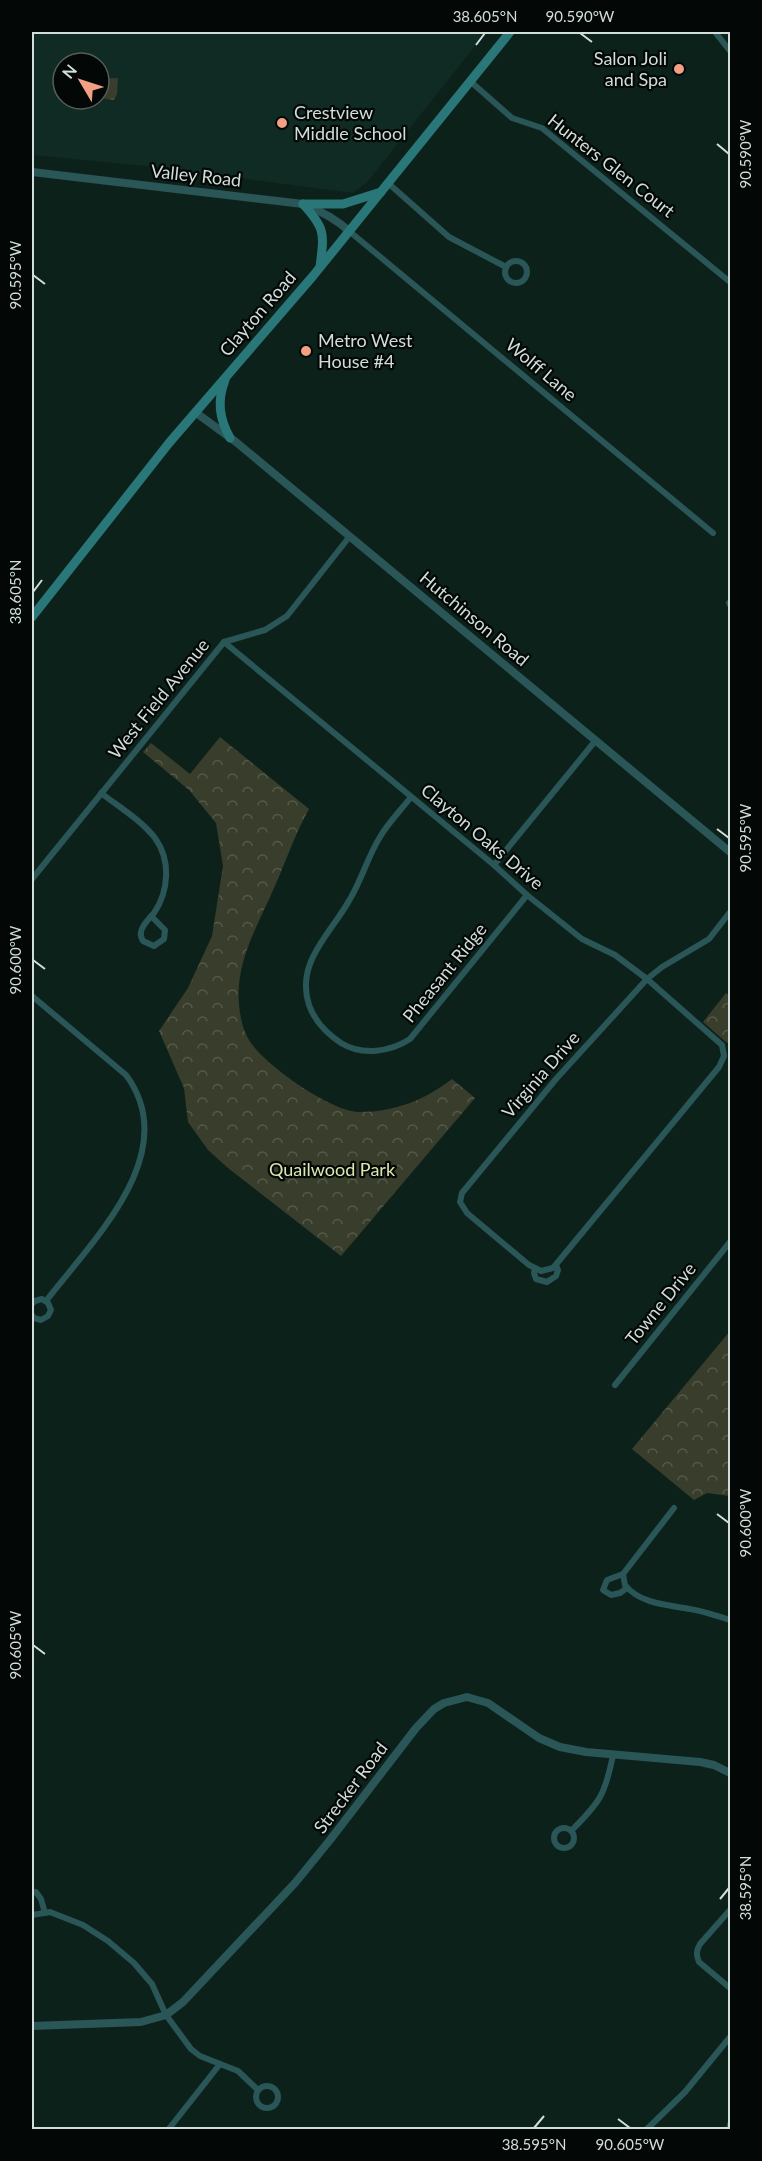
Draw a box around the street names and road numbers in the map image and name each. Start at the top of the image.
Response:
street label: Hunters Glen Court [544,109,680,222]
street label: Valley Road [150,159,242,191]
street label: Clayton Road [214,266,300,360]
street label: Wolff Lane [502,333,582,405]
street label: Hutchinson Road [416,566,534,670]
street label: West Field Avenue [103,634,213,763]
street label: Clayton Oaks Drive [417,779,548,894]
street label: Pheasant Ridge [398,918,491,1026]
street label: Virginia Drive [497,1027,584,1122]
street label: Towne Drive [620,1258,700,1349]
street label: Strecker Road [309,1737,392,1838]

